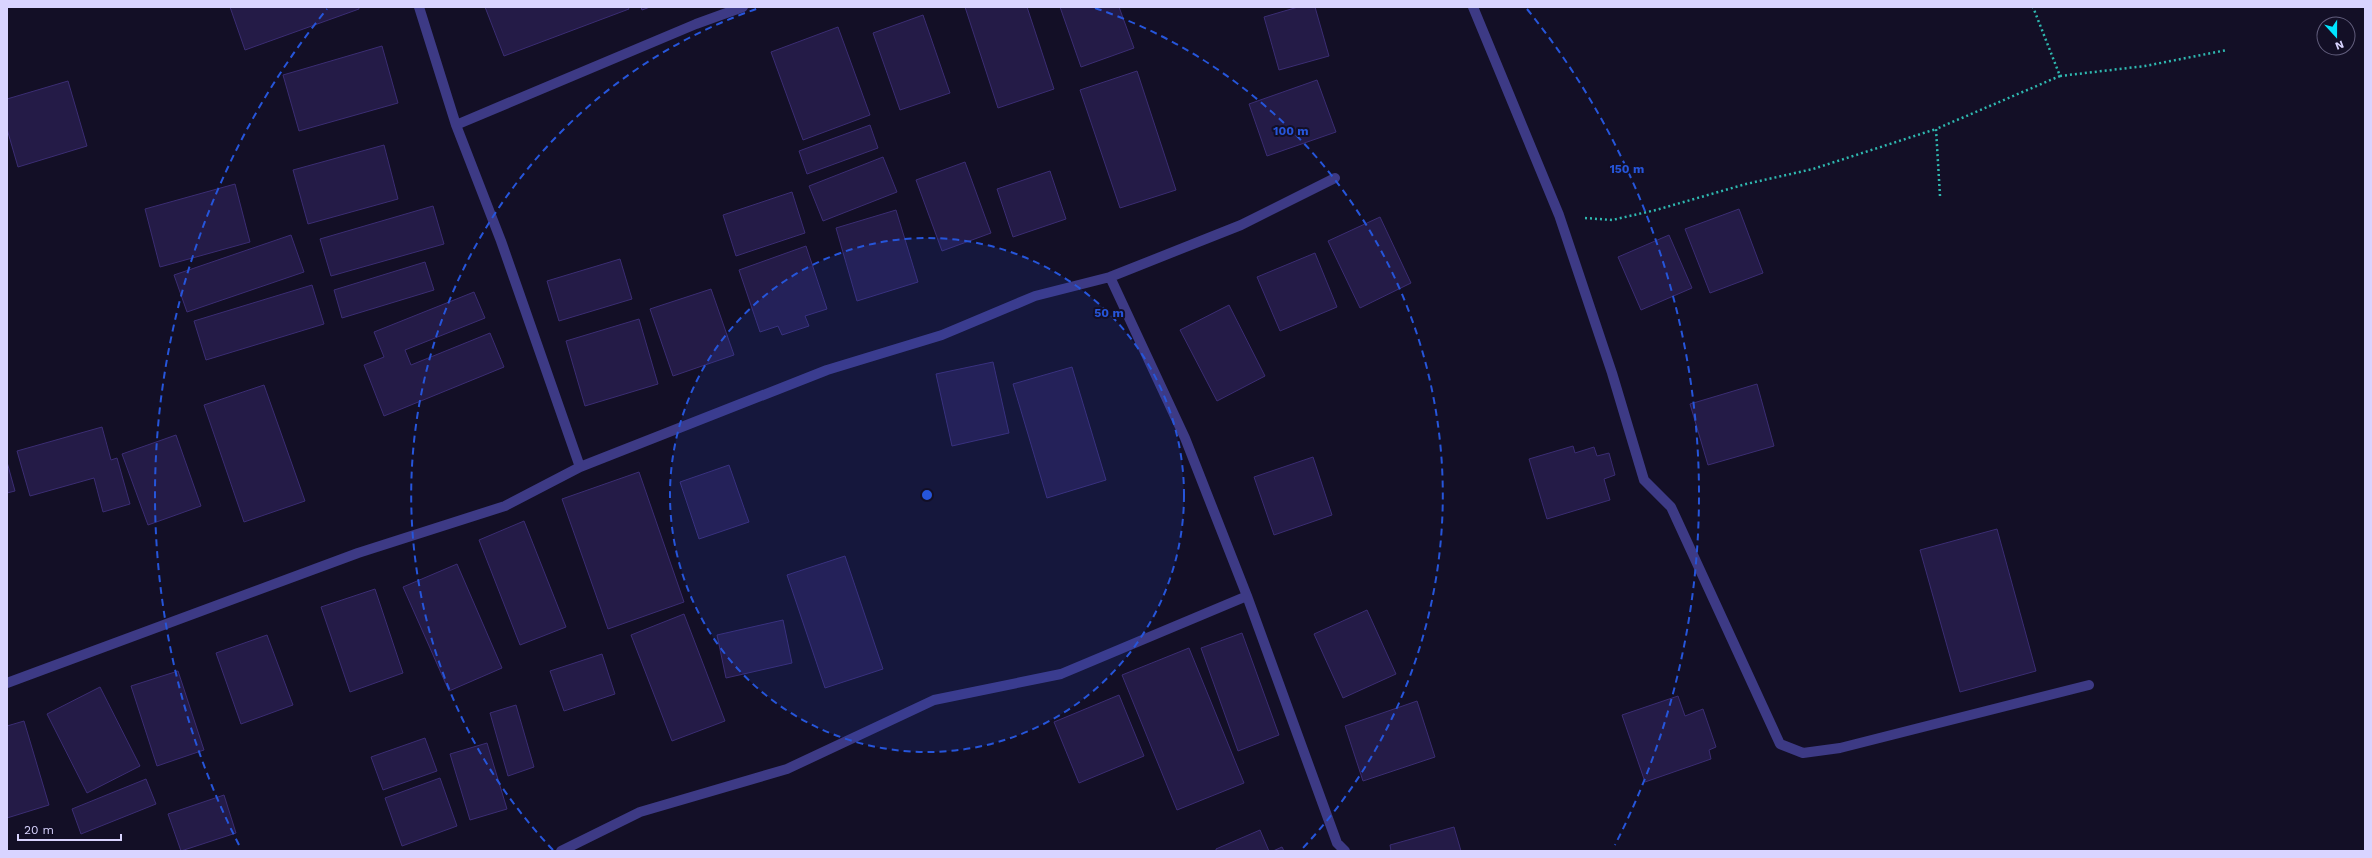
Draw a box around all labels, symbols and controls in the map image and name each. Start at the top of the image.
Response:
north arrow [2316,16,2356,56]
text: N [2333,37,2346,52]
text: 100 m [1273,124,1309,138]
text: 150 m [1610,162,1644,176]
text: 50 m [1094,306,1124,320]
centre of rings [920,488,934,502]
scale bar [18,816,121,842]
text: 20 m [24,823,54,837]

